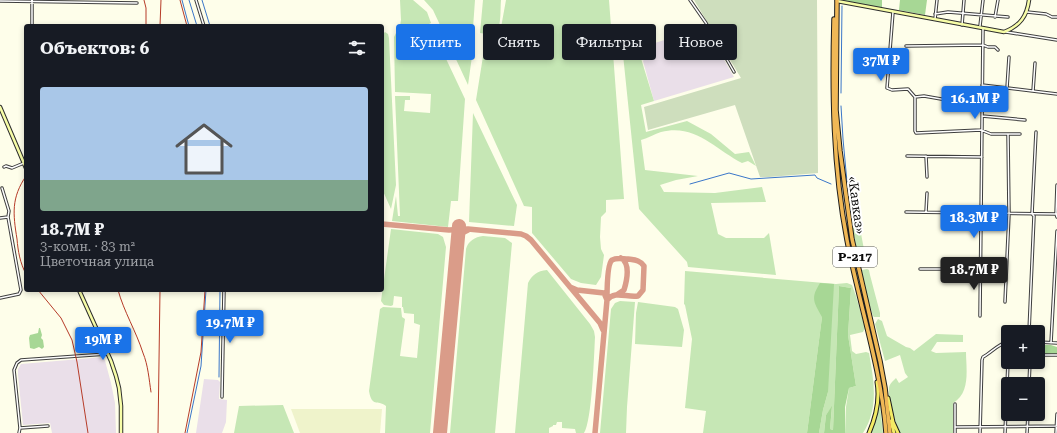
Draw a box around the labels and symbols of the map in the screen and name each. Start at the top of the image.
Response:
pin: 37M ₽ [853,48,909,82]
pin: 16.1M ₽ [938,86,1012,120]
street label: «Кавказ» [845,175,868,235]
pin: 18.3M ₽ [937,205,1011,239]
road number: Р-217 [833,247,877,267]
pin: 18.7M ₽ [937,257,1011,291]
pin: 19.7M ₽ [193,310,267,344]
pin: 19M ₽ [75,327,131,361]

